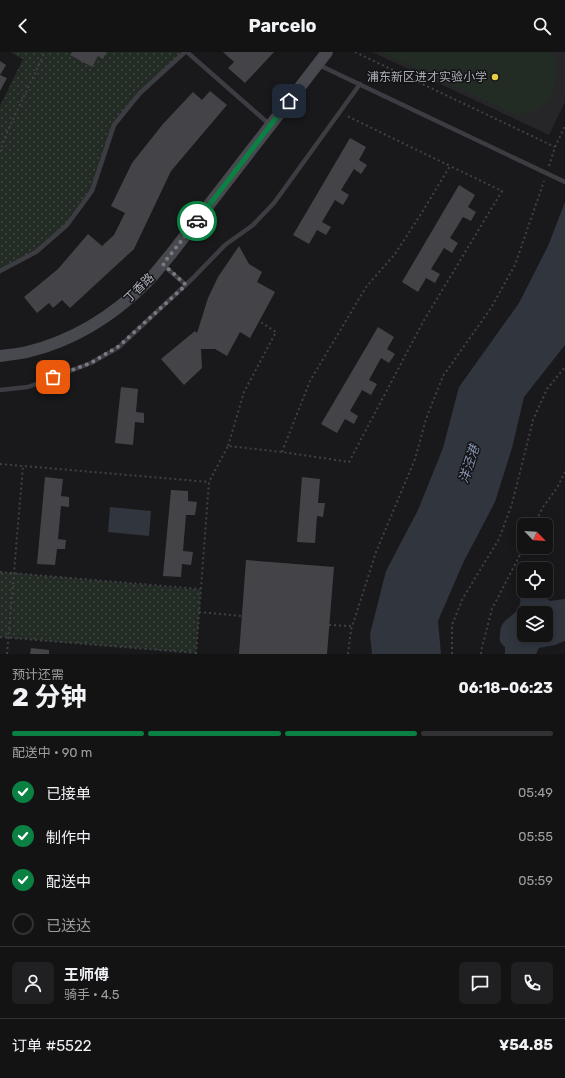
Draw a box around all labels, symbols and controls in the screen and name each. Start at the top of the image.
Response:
icon: back [12,15,34,37]
text: Parcelo [248,15,317,37]
icon: search [531,15,553,37]
place label: 浦东新区进才实验小学 [367,70,487,84]
marker: 浦东新区进才实验小学 [490,72,500,82]
pin [272,84,306,118]
icon: home [278,90,300,112]
courier [177,201,217,241]
icon: car [186,210,208,232]
street label: 丁香路 [121,270,157,306]
pin [36,360,70,394]
icon: bag [42,366,64,388]
water label: 洋泾港 [456,441,483,485]
north arrow [517,518,553,554]
map controls [517,518,553,642]
button: locate [517,562,553,598]
button: layers [517,606,553,642]
text: 预计还需 [12,667,64,682]
text: 06:18–06:23 [459,679,553,697]
text: 2 分钟 [12,682,86,713]
text: 配送中 · 90 m [12,745,92,760]
icon: check [12,781,34,803]
text: 已接单 [46,785,91,803]
text: 05:49 [518,785,553,800]
icon: check [12,825,34,847]
text: 制作中 [46,829,91,847]
text: 05:55 [518,829,553,844]
icon: check [12,869,34,891]
text: 配送中 [46,873,91,891]
text: 05:59 [518,873,553,888]
text: 已送达 [46,917,91,935]
button: person [12,962,54,1004]
button: chat [459,962,501,1004]
button: phone [511,962,553,1004]
text: 王师傅 [64,966,109,984]
text: 骑手 · 4.5 [64,987,120,1002]
text: ¥54.85 [499,1036,553,1054]
text: 订单 #5522 [12,1037,92,1055]

